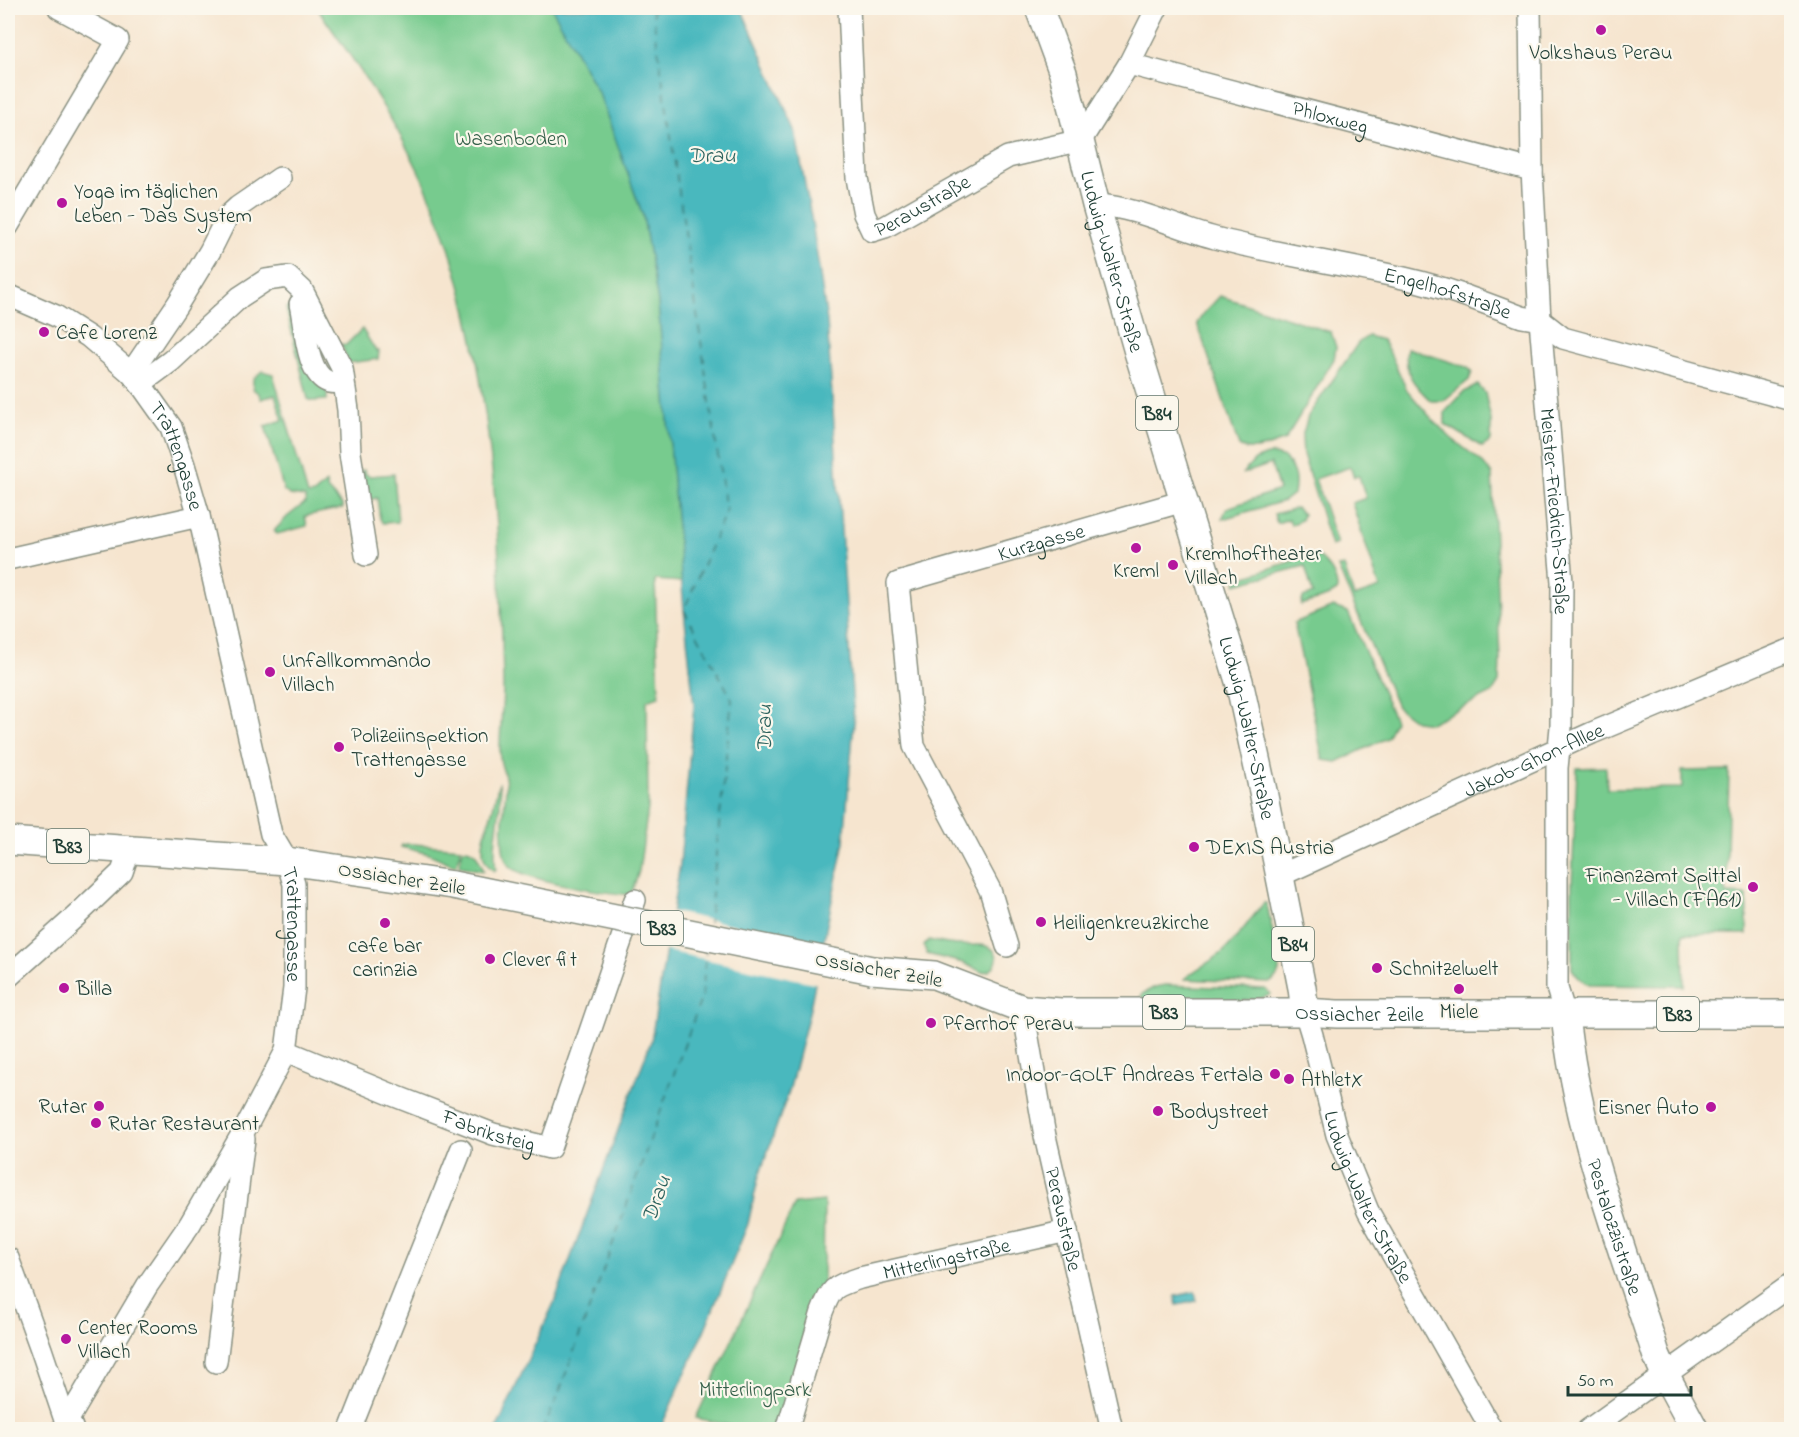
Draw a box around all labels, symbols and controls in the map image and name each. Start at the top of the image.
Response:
marker: Volkshaus Perau [1594,23,1608,37]
place label: Volkshaus Perau [1529,39,1672,69]
street label: Phloxweg [1288,94,1371,145]
park label: Wasenboden [455,125,567,155]
water label: Drau [688,141,736,173]
street label: Peraustraße [871,168,977,246]
street label: Ludwig-Walter-Straße [1071,168,1150,357]
place label: Yoga im täglichen Leben - Das System [74,178,252,234]
marker: Yoga im täglichen Leben - Das System [55,196,69,210]
street label: Engelhofstraße [1381,261,1516,329]
place label: Cafe Lorenz [56,319,157,349]
marker: Cafe Lorenz [37,325,51,339]
street label: Trattengasse [140,396,210,515]
road number: B84 [1136,396,1178,430]
street label: Meister-Friedrich-Straße [1530,407,1575,615]
street label: Kurzgasse [995,517,1089,571]
place label: Kremlhoftheater Villach [1184,540,1322,594]
marker: Kreml [1129,541,1143,555]
place label: Kreml [1113,557,1159,587]
marker: Kremlhoftheater Villach [1166,558,1180,572]
street label: Ludwig-Walter-Straße [1209,633,1281,823]
place label: Unfallkommando Villach [281,647,431,701]
marker: Unfallkommando Villach [263,665,277,679]
water label: Drau [750,704,782,752]
street label: Jakob-Ghon-Allee [1460,716,1610,807]
place label: Polizeiinspektion Trattengasse [351,722,488,778]
marker: Polizeiinspektion Trattengasse [332,740,346,754]
road number: B83 [47,829,89,863]
place label: DEXIS Austria [1205,834,1334,864]
marker: DEXIS Austria [1187,840,1201,854]
street label: Ossiacher Zeile [336,855,468,905]
place label: Finanzamt Spittal - Villach (FA61) [1584,862,1741,916]
street label: Trattengasse [273,863,307,982]
marker: Finanzamt Spittal - Villach (FA61) [1746,880,1760,894]
place label: Heiligenkreuzkirche [1053,909,1210,941]
road number: B83 [641,911,683,945]
marker: Heiligenkreuzkirche [1034,915,1048,929]
marker: cafe bar carinzia [378,916,392,930]
road number: B84 [1272,927,1314,961]
place label: cafe bar carinzia [348,932,422,986]
street label: Ossiacher Zeile [813,945,945,997]
place label: Clever fit [502,946,577,976]
marker: Clever fit [483,952,497,966]
place label: Schnitzelwelt [1389,955,1498,985]
marker: Schnitzelwelt [1370,961,1384,975]
place label: Billa [75,975,112,1005]
marker: Billa [57,981,71,995]
marker: Miele [1452,982,1466,996]
road number: B83 [1143,995,1185,1029]
road number: B83 [1657,997,1699,1031]
place label: Miele [1440,998,1479,1028]
street label: Ossiacher Zeile [1295,999,1424,1031]
place label: Pfarrhof Perau [943,1010,1074,1040]
marker: Pfarrhof Perau [924,1016,938,1030]
place label: Indoor-GOLF Andreas Fertala [1006,1061,1263,1091]
place label: AthletX [1301,1066,1363,1096]
marker: Indoor-GOLF Andreas Fertala [1268,1067,1282,1081]
marker: AthletX [1282,1072,1296,1086]
place label: Rutar [39,1093,87,1123]
place label: Eisner Auto [1597,1094,1699,1124]
place label: Bodystreet [1169,1098,1269,1130]
marker: Rutar [92,1099,106,1113]
marker: Eisner Auto [1704,1100,1718,1114]
street label: Fabriksteig [436,1102,538,1163]
marker: Bodystreet [1151,1104,1165,1118]
street label: Ludwig-Walter-Straße [1315,1108,1419,1290]
place label: Rutar Restaurant [108,1110,259,1140]
marker: Rutar Restaurant [89,1116,103,1130]
street label: Pestalozzistraße [1577,1156,1649,1300]
street label: Peraustraße [1036,1164,1089,1275]
water label: Drau [635,1171,681,1227]
street label: Mitterlingstraße [880,1231,1014,1289]
place label: Center Rooms Villach [77,1314,198,1368]
marker: Center Rooms Villach [59,1332,73,1346]
scale bar [1568,1359,1691,1397]
text: 50 m [1577,1369,1614,1395]
park label: Mitterlingpark [699,1376,812,1408]

